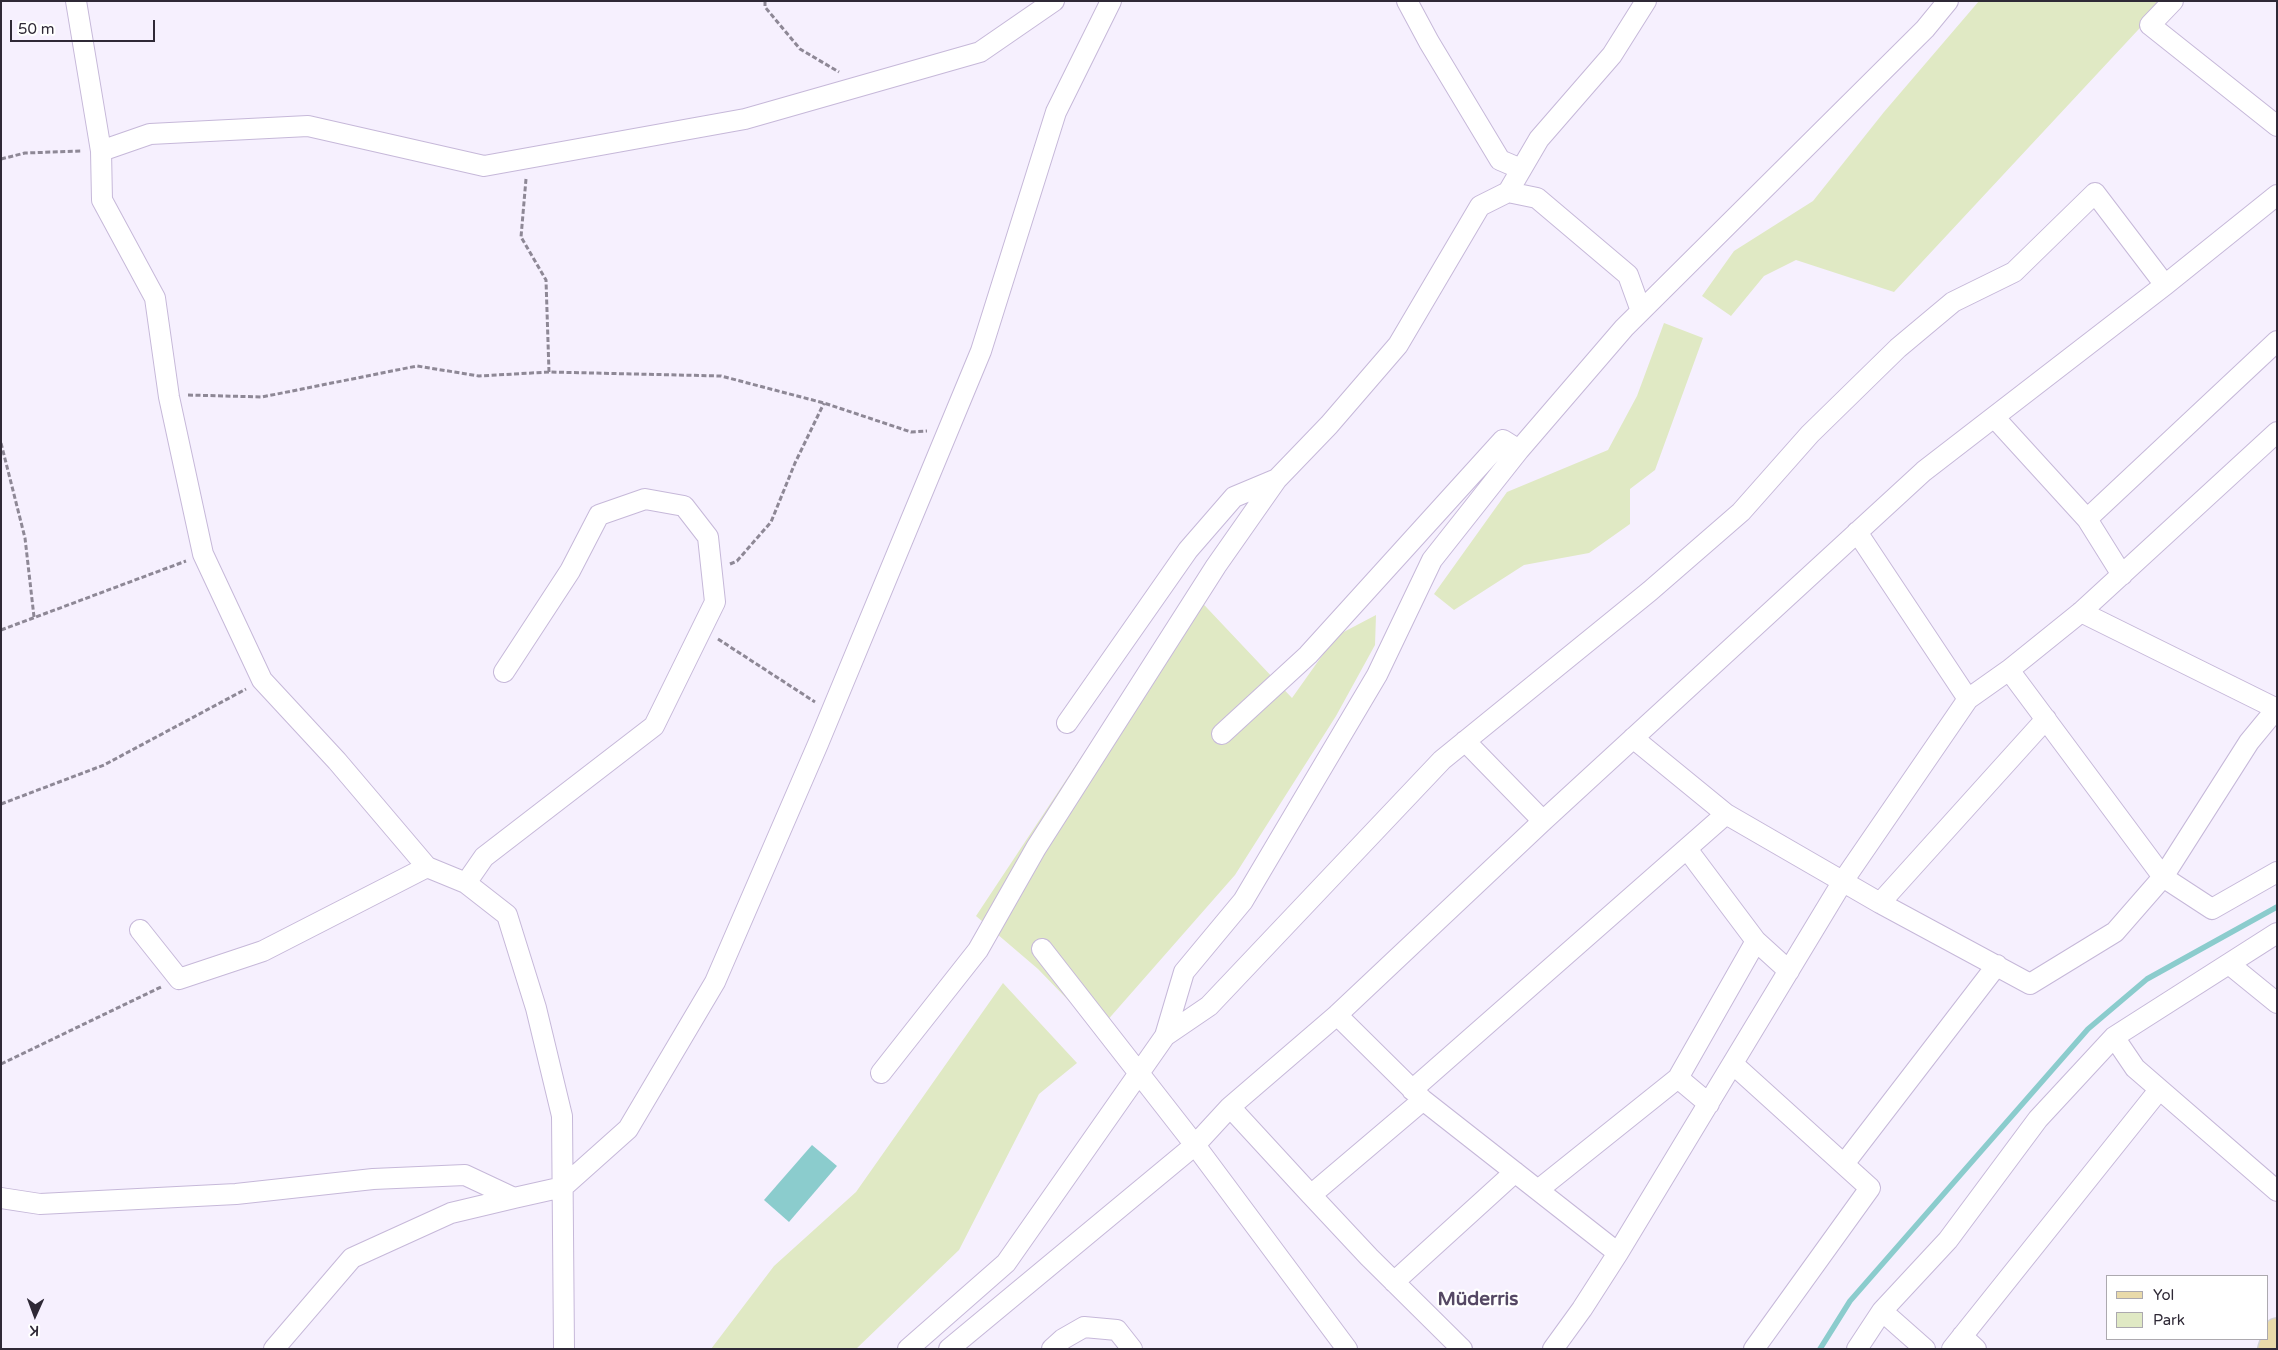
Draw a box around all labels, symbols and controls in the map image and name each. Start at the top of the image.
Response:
scale bar [12,10,158,42]
text: 50 m [18,20,55,38]
legend [2106,1275,2268,1340]
text: Yol [2153,1286,2174,1304]
district label: Müderris [1438,1289,1518,1311]
north arrow [10,1290,60,1340]
text: Park [2153,1311,2185,1329]
text: K [29,1322,39,1339]

